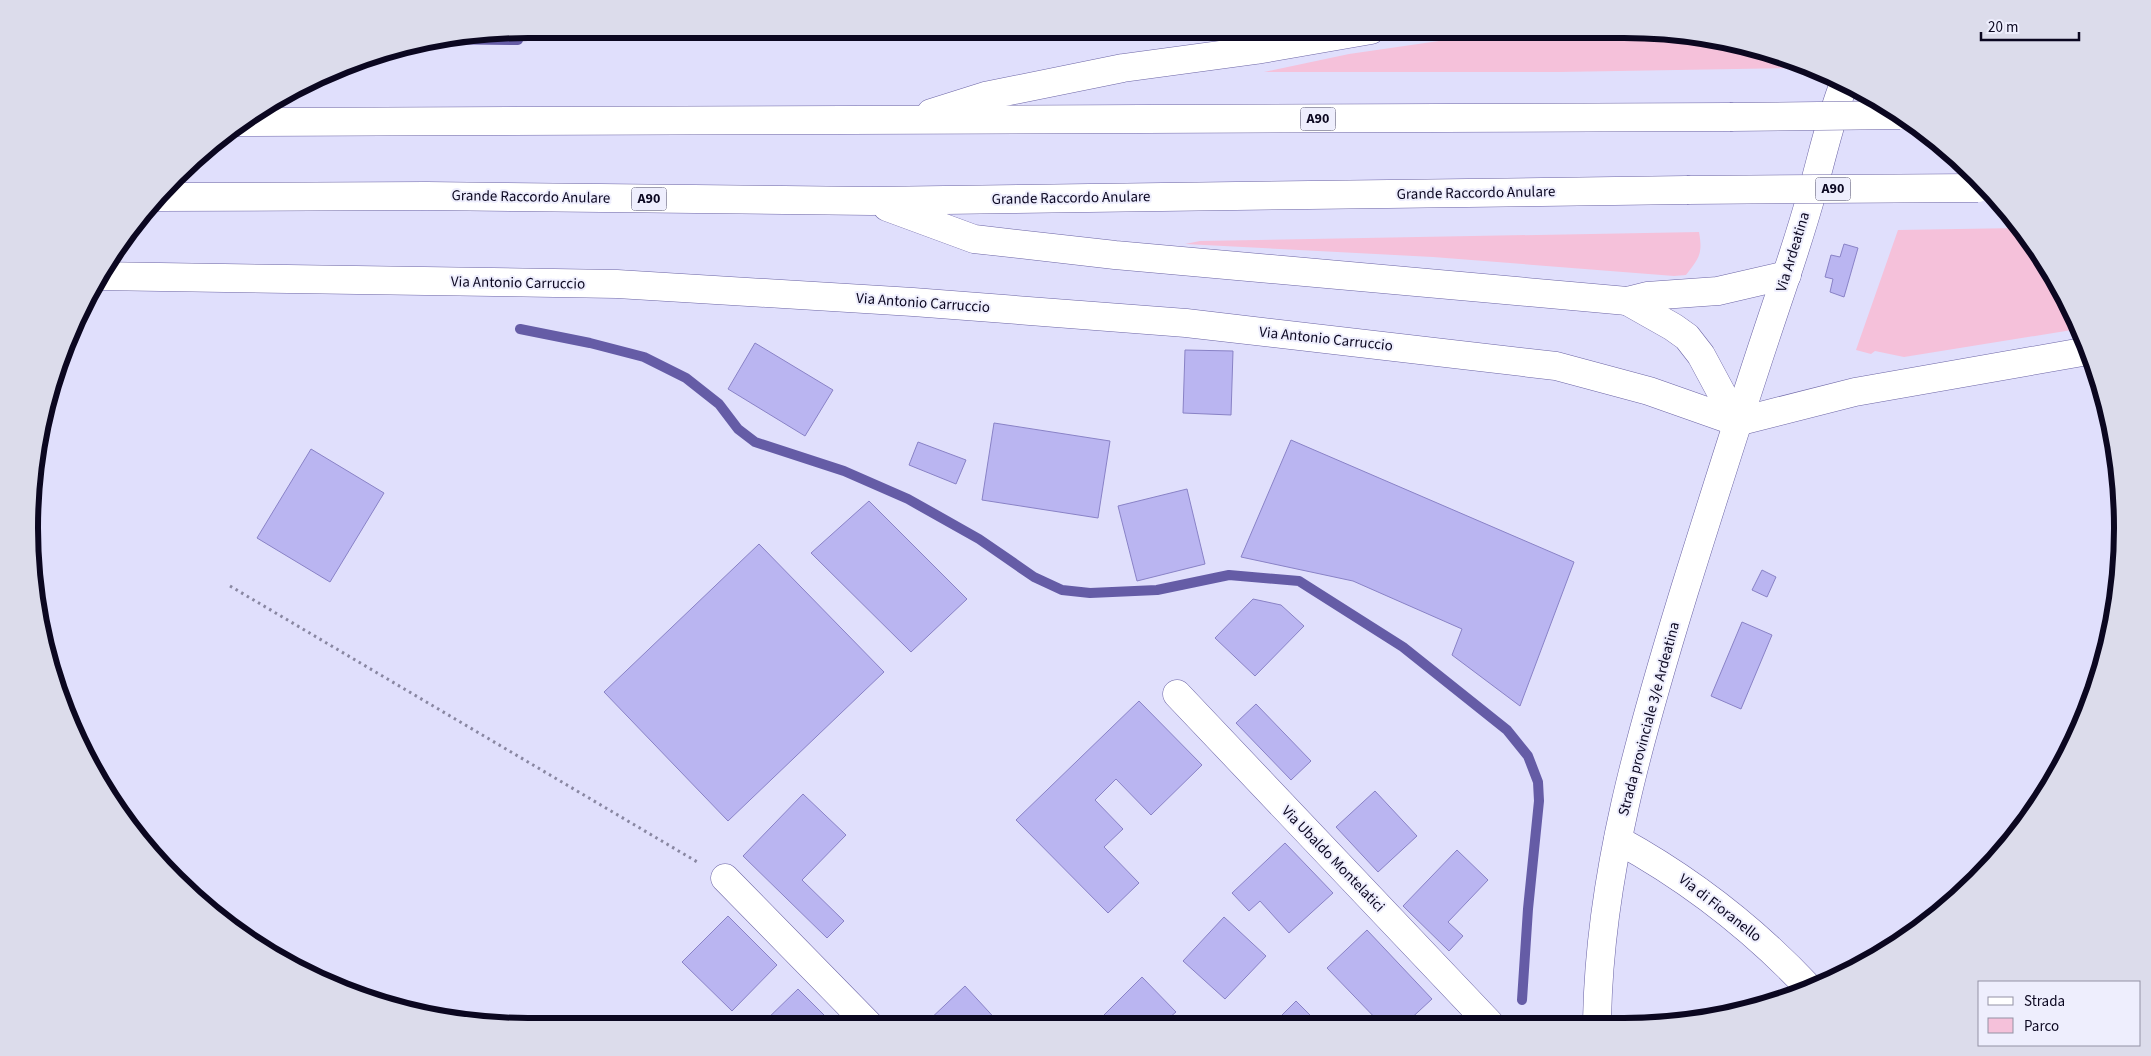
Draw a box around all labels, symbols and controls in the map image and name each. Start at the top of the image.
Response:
scale bar [1981,10,2078,42]
text: 20 m [1988,17,2018,38]
road number: A90 [1300,108,1336,130]
road number: A90 [1816,178,1850,200]
street label: Grande Raccordo Anulare [1396,181,1556,205]
street label: Grande Raccordo Anulare [451,185,611,209]
street label: Grande Raccordo Anulare [991,186,1151,210]
road number: A90 [632,188,666,210]
street label: Via Ardeatina [1771,209,1815,295]
street label: Via Antonio Carruccio [451,271,585,295]
street label: Via Antonio Carruccio [855,288,991,318]
street label: Via Antonio Carruccio [1258,322,1394,356]
street label: Strada provinciale 3/e Ardeatina [1613,620,1685,818]
street label: Via Ubaldo Montelatici [1277,801,1389,917]
street label: Via di Fioranello [1674,869,1766,947]
legend [1978,981,2141,1046]
text: Strada [2024,991,2065,1012]
text: Parco [2024,1016,2059,1037]

